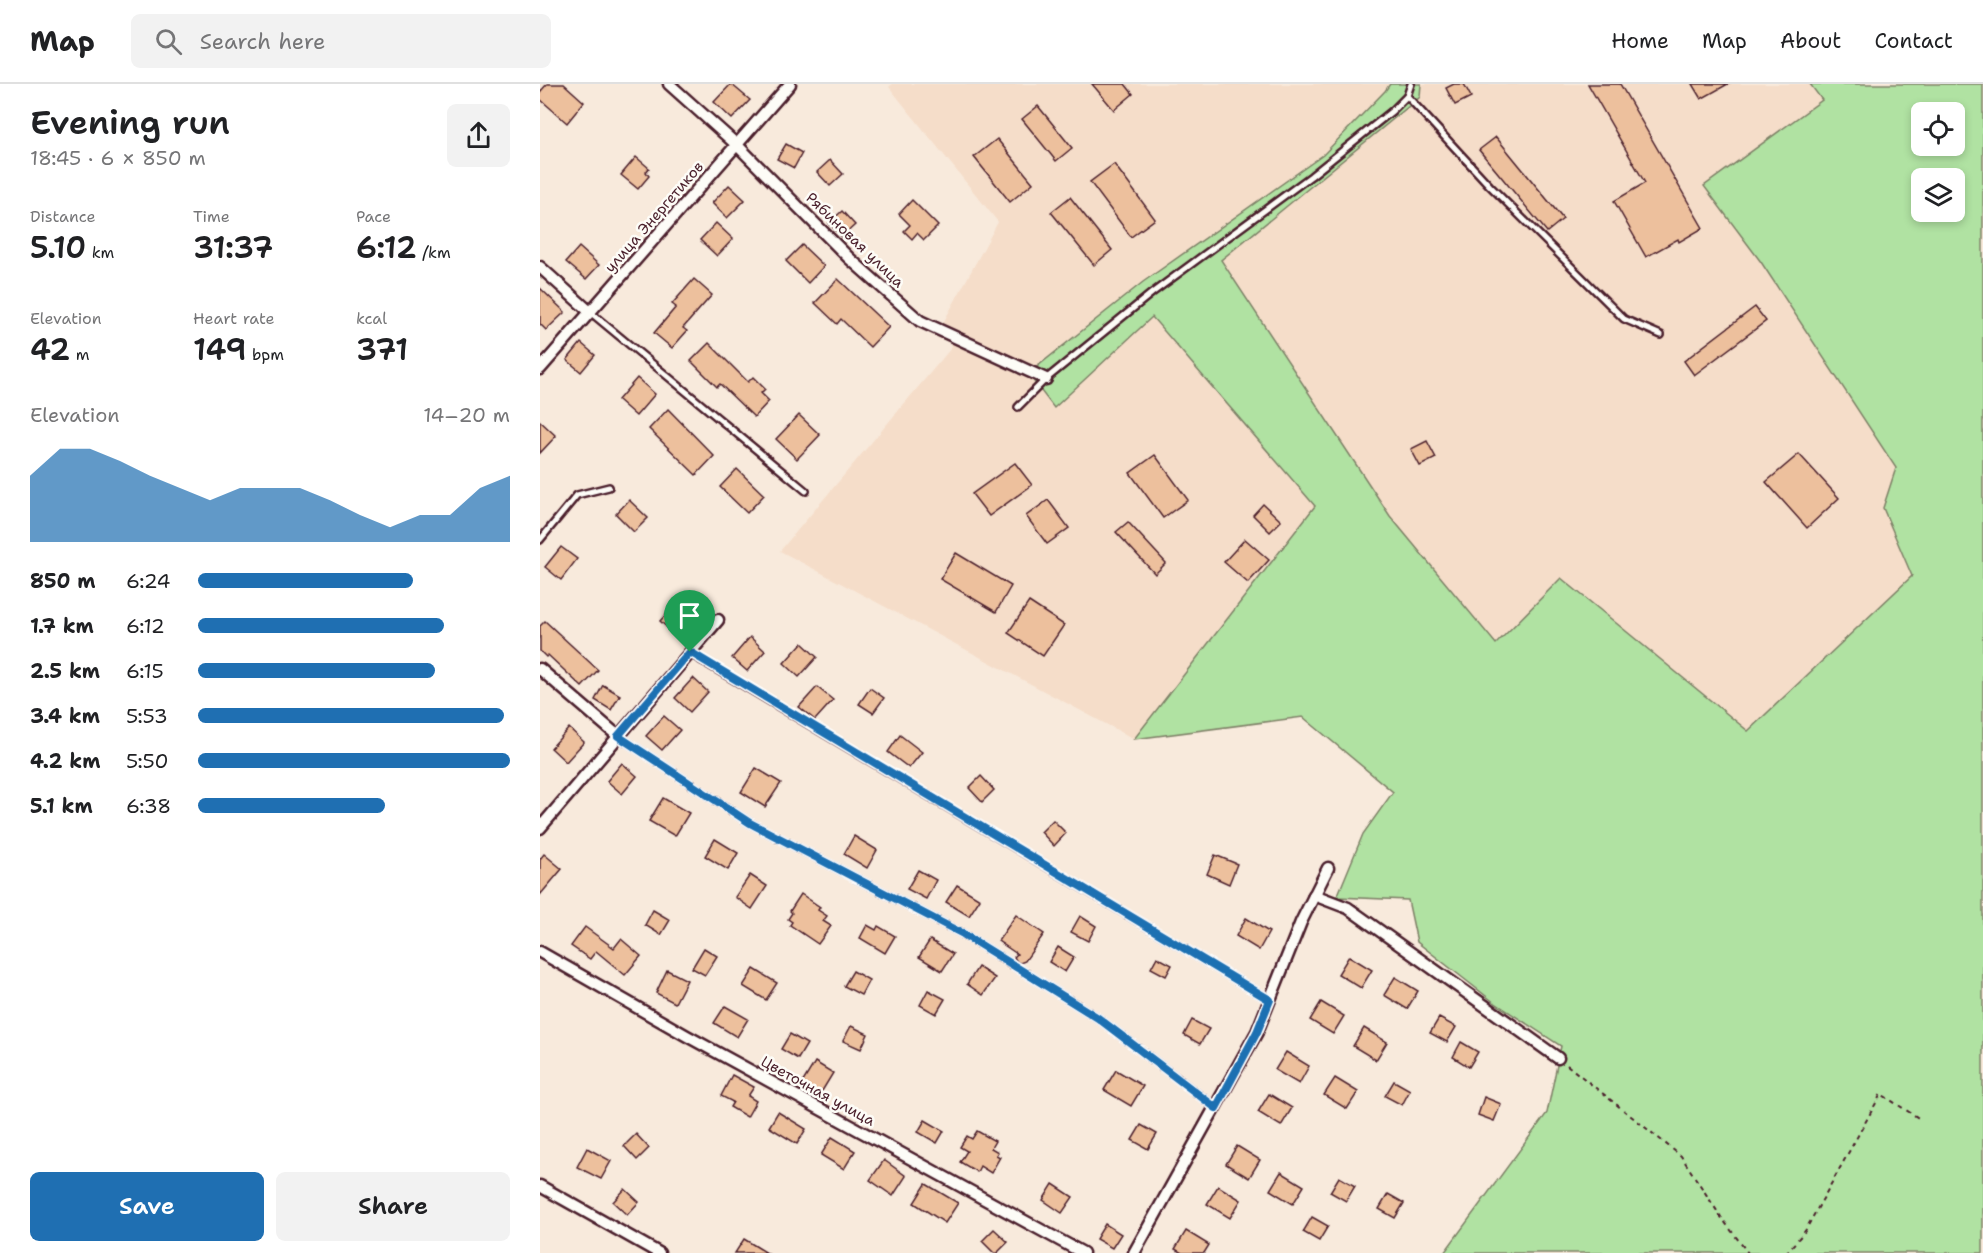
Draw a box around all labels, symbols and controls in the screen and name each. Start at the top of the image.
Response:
search box [131,14,551,68]
text: Map [30,22,95,60]
icon: search [152,25,185,58]
text: Search here [200,27,325,56]
text: Home [1611,27,1669,55]
text: Map [1702,27,1747,55]
text: About [1780,27,1841,55]
text: Contact [1874,27,1953,55]
text: Evening run [30,100,230,145]
map controls [1911,102,1965,222]
button: locate [1911,102,1965,156]
button: share [447,104,510,167]
text: 18:45 · 6 × 850 m [30,145,206,171]
street label: улица Энергетиков [600,157,708,277]
button: layers [1911,168,1965,222]
street label: Рябиновая улица [802,188,909,293]
text: Distance [30,206,96,227]
text: Time [193,206,230,227]
text: Pace [356,206,391,227]
text: 5.10 [30,227,86,268]
text: 31:37 [193,227,273,268]
text: 6:12 [356,227,417,268]
text: km [86,242,114,263]
text: /km [417,242,451,263]
text: Elevation [30,308,102,329]
text: Heart rate [193,308,275,329]
text: kcal [356,308,387,329]
text: 42 [30,329,70,370]
text: 149 [193,329,246,370]
text: 371 [356,329,408,370]
text: m [70,344,89,365]
text: bpm [246,344,284,365]
text: Elevation [30,402,120,428]
text: 14–20 m [423,402,510,428]
text: 850 m [30,568,96,594]
text: 6:24 [126,568,170,594]
pin [664,590,715,652]
icon: arrive [673,599,706,632]
text: 1.7 km [30,613,94,639]
text: 6:12 [126,613,165,639]
text: 2.5 km [30,658,100,684]
text: 6:15 [126,658,164,684]
text: 3.4 km [30,703,100,729]
text: 5:53 [126,703,168,729]
text: 4.2 km [30,748,100,774]
text: 5:50 [126,748,169,774]
text: 5.1 km [30,793,93,819]
text: 6:38 [126,793,171,819]
street label: Цветочная улица [757,1051,879,1131]
button: Save [30,1172,264,1241]
button: Share [276,1172,510,1241]

